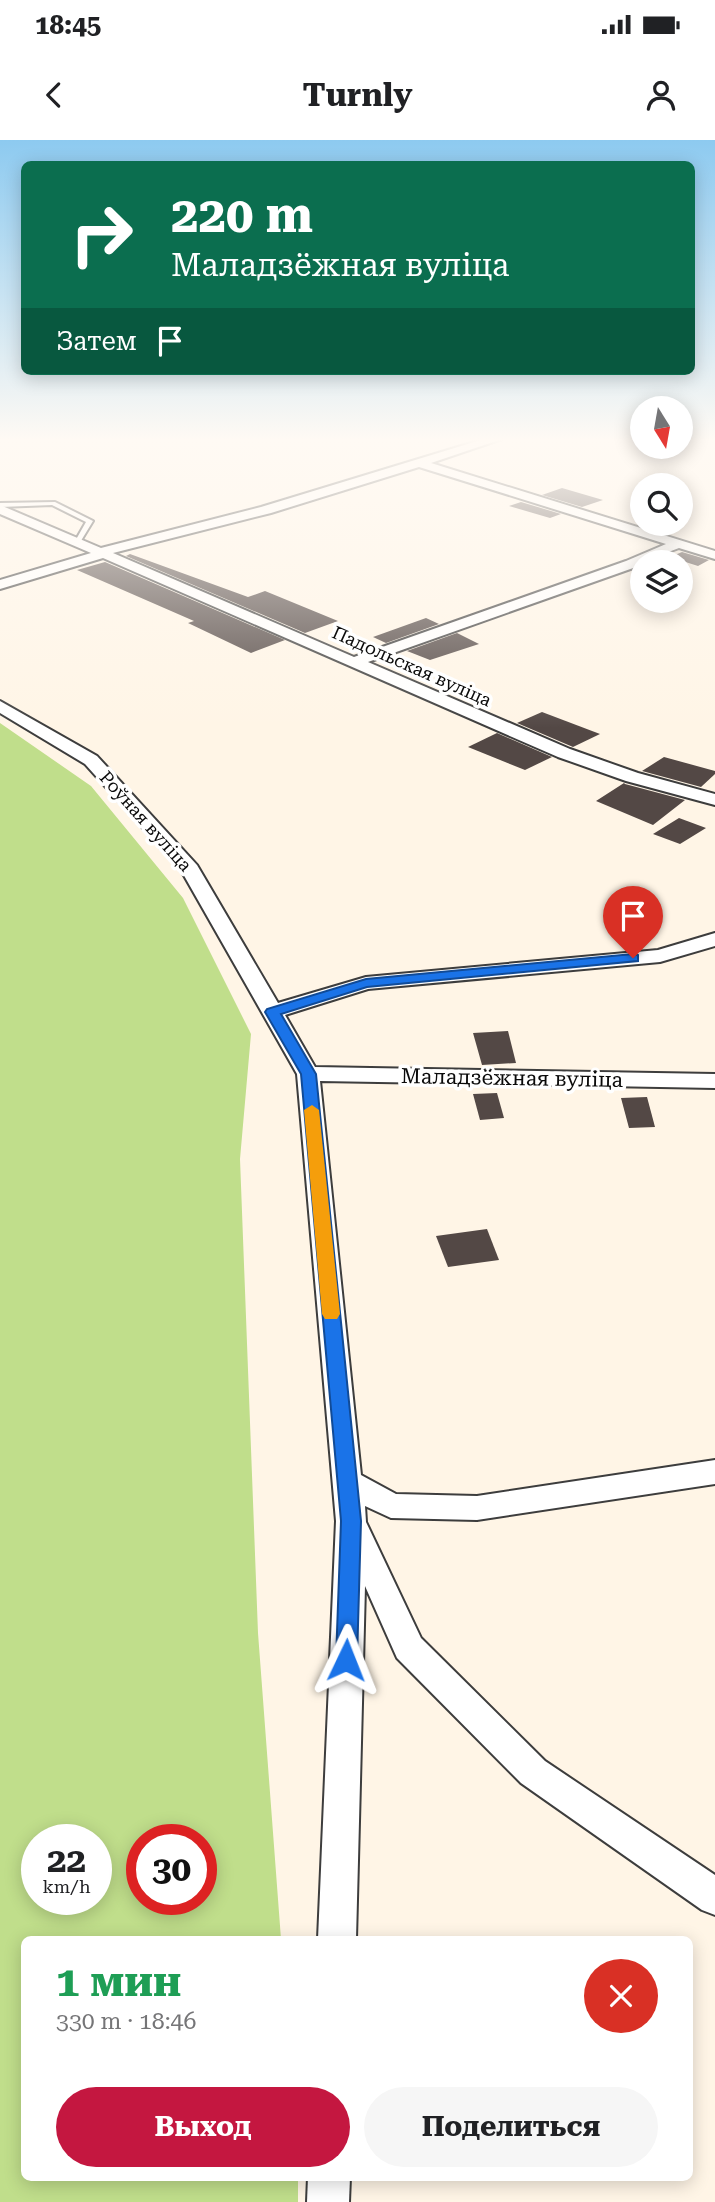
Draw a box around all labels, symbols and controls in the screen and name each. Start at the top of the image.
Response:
text: 18:45 [35,10,101,40]
icon: back [35,76,73,114]
text: Turnly [302,76,413,114]
icon: person [642,76,680,114]
text: 220 m [171,187,313,244]
icon: right [56,189,147,280]
text: Маладзёжная вуліца [171,246,509,284]
icon: arrive [151,322,189,360]
text: Затем [56,326,137,356]
north arrow [630,396,693,458]
map controls [630,396,693,613]
button: search [630,473,693,536]
button: layers [630,550,693,613]
street label: Падольская вуліца [329,621,495,711]
street label: Роўная вуліца [96,767,197,876]
pin [603,886,663,958]
icon: arrive [614,897,652,935]
street label: Маладзёжная вуліца [401,1064,624,1092]
position arrow [309,1623,383,1697]
speed limit sign: 30 [126,1824,217,1915]
text: 22 [47,1840,86,1881]
text: km/h [42,1876,91,1897]
text: 1 мин [56,1957,181,2006]
button: close [584,1959,658,2033]
text: 330 m · 18:46 [56,2008,196,2035]
button: Выход [56,2087,350,2167]
button: Поделиться [364,2087,658,2167]

